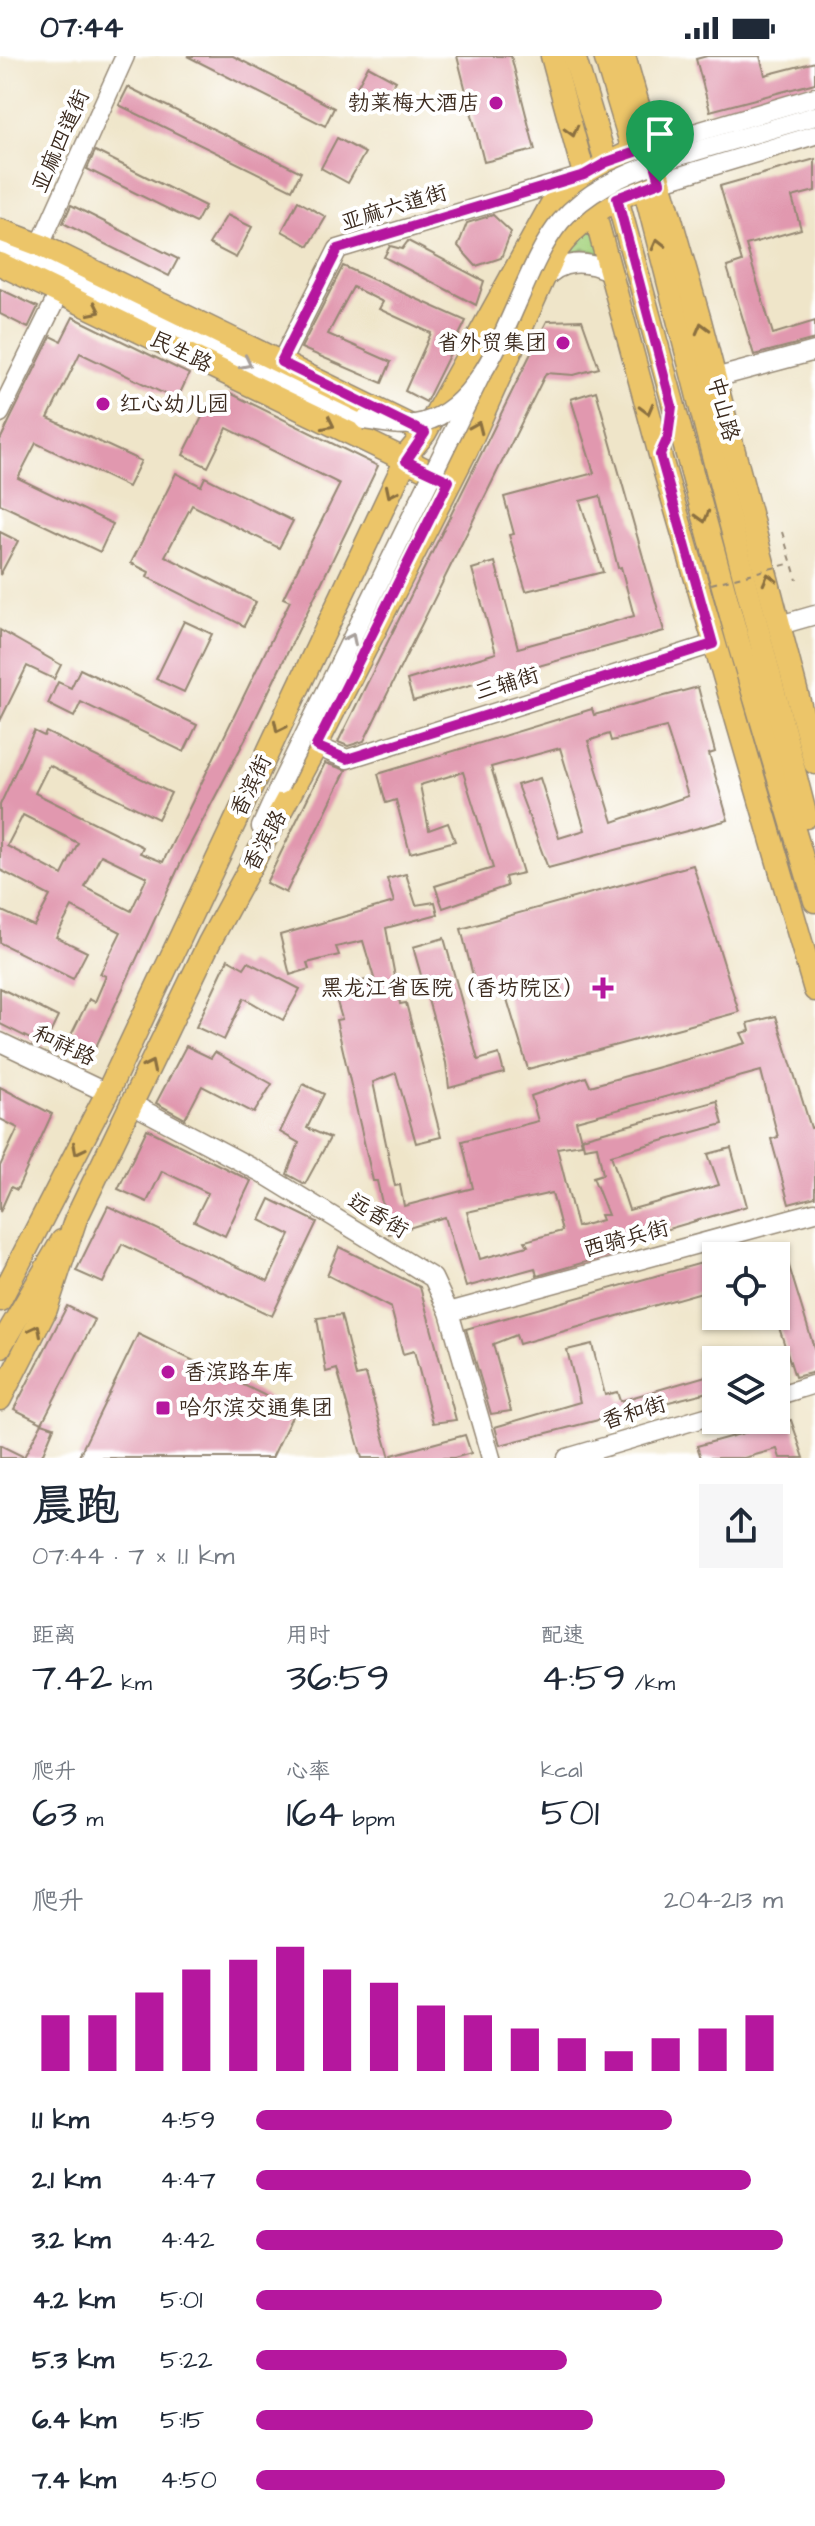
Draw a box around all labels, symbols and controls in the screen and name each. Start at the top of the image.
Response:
text: 07:44 [40,7,123,49]
street label: 亚麻四道街 [24,84,98,198]
place label: 勃莱梅大酒店 [348,88,480,119]
marker: 勃莱梅大酒店 [487,94,505,112]
pin [626,100,694,182]
icon: arrive [638,112,682,156]
one-way arrow [563,124,580,138]
street label: 亚麻六道街 [337,177,451,239]
one-way arrow [650,238,667,252]
one-way arrow [87,300,102,316]
one-way arrow [695,321,711,335]
street label: 民生路 [145,324,217,380]
place label: 省外贸集团 [437,328,547,359]
marker: 省外贸集团 [554,334,572,352]
one-way arrow [238,353,253,369]
street label: 中山路 [699,373,747,445]
place label: 红心幼儿园 [119,389,229,420]
marker: 红心幼儿园 [94,395,112,413]
one-way arrow [638,402,655,416]
one-way arrow [321,414,336,430]
one-way arrow [467,420,483,435]
one-way arrow [385,484,401,499]
one-way arrow [694,509,710,523]
one-way arrow [761,572,778,586]
one-way arrow [341,633,357,648]
street label: 三辅街 [471,660,543,708]
one-way arrow [273,719,289,733]
street label: 香滨街 [223,750,279,822]
street label: 香滨路 [235,805,295,877]
place label: 黑龙江省医院（香坊院区） [321,973,585,1004]
marker: 黑龙江省医院（香坊院区） [592,977,614,999]
street label: 和祥路 [28,1018,100,1074]
one-way arrow [140,1060,156,1074]
one-way arrow [72,1141,87,1156]
street label: 远香街 [342,1186,414,1246]
street label: 西骑兵街 [579,1213,673,1265]
map controls [702,1242,790,1434]
button: locate [702,1242,790,1330]
one-way arrow [26,1323,41,1338]
button: layers [702,1346,790,1434]
place label: 香滨路车库 [184,1357,294,1388]
marker: 香滨路车库 [159,1363,177,1381]
street label: 香和街 [598,1389,670,1437]
place label: 哈尔滨交通集团 [179,1393,333,1424]
marker: 哈尔滨交通集团 [154,1399,172,1417]
text: 晨跑 [32,1477,120,1538]
button: share [699,1484,783,1568]
text: 07:44 · 7 × 1.1 km [32,1538,235,1574]
text: 距离 [32,1620,76,1651]
text: 用时 [286,1620,330,1651]
text: 配速 [541,1620,585,1651]
text: 7.42 [32,1651,112,1706]
text: 36:59 [286,1651,390,1706]
text: 4:59 [541,1651,626,1706]
text: km [112,1668,152,1699]
text: /km [626,1668,675,1699]
text: kcal [541,1755,583,1786]
text: 爬升 [32,1756,76,1787]
text: 心率 [286,1756,330,1787]
text: 501 [541,1786,599,1841]
text: 63 [32,1787,77,1842]
text: 164 [286,1787,344,1842]
text: m [77,1804,103,1835]
text: bpm [344,1804,394,1835]
text: 204–213 m [664,1882,783,1918]
text: 爬升 [32,1883,84,1919]
text: 1.1 km [32,2102,89,2138]
text: 4:59 [160,2102,215,2138]
text: 2.1 km [32,2162,100,2198]
text: 4:47 [160,2162,216,2198]
text: 3.2 km [32,2222,110,2258]
text: 4:42 [160,2222,215,2258]
text: 4.2 km [32,2282,115,2318]
text: 5:01 [160,2282,202,2318]
text: 5.3 km [32,2342,114,2378]
text: 5:22 [160,2342,213,2378]
text: 6.4 km [32,2402,116,2438]
text: 5:15 [160,2402,204,2438]
text: 7.4 km [32,2462,116,2498]
text: 4:50 [160,2462,217,2498]

